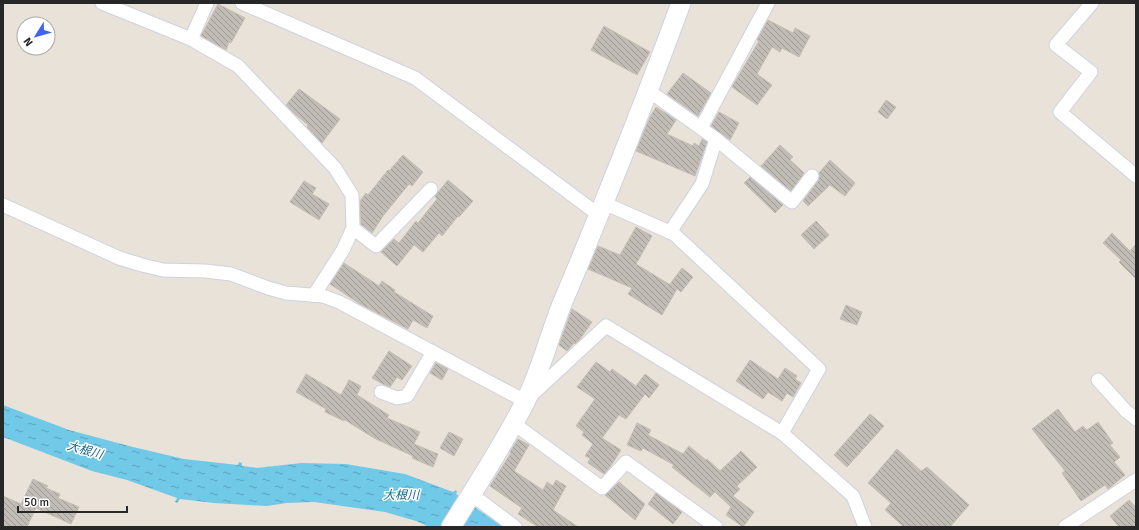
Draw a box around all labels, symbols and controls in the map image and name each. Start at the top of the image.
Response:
north arrow [16,16,56,56]
text: N [21,35,36,49]
water label: 大根川 [65,438,106,463]
scale bar [18,488,127,514]
water label: 大根川 [383,488,421,503]
text: 50 m [24,495,49,510]

